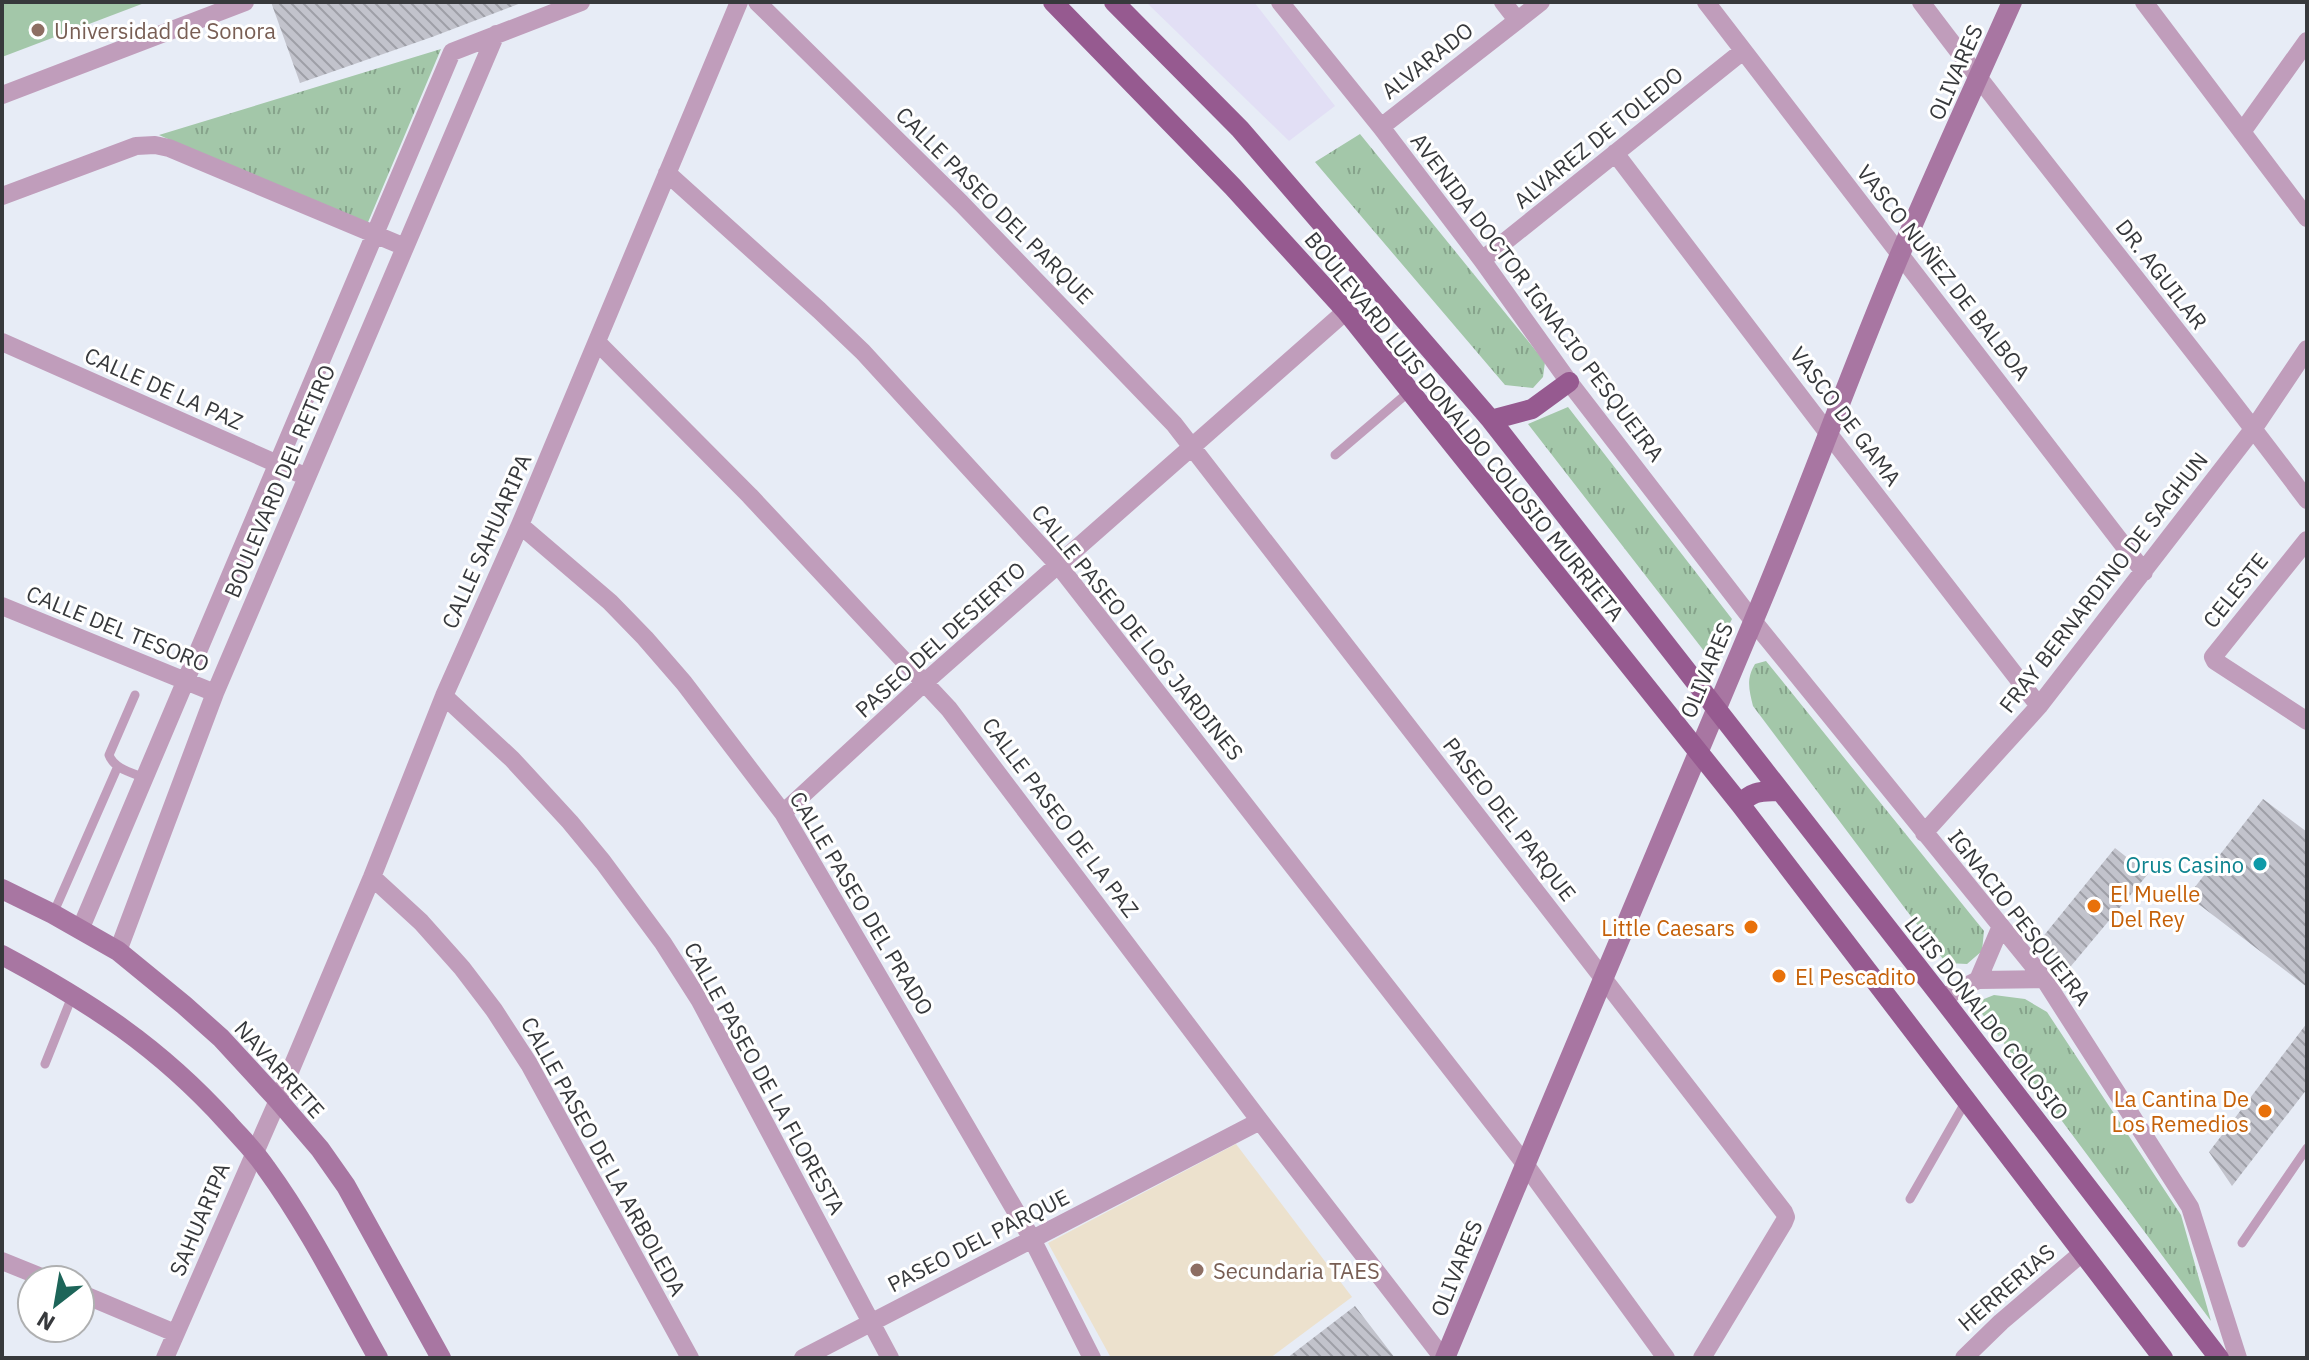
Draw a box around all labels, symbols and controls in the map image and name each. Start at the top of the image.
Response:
street label: ALVARADO [1375,15,1479,105]
place label: Universidad de Sonora [54,16,276,45]
street label: OLIVARES [1921,20,1989,124]
marker: Universidad de Sonora [29,21,47,39]
street label: ALVAREZ DE TOLEDO [1507,60,1689,214]
street label: CALLE PASEO DEL PARQUE [890,100,1100,310]
street label: AVENIDA DOCTOR IGNACIO PESQUEIRA [1405,127,1671,467]
street label: VASCO NUÑEZ DE BALBOA [1851,158,2037,386]
street label: DR. AGUILAR [2110,213,2214,335]
street label: BOULEVARD LUIS DONALDO COLOSIO MURRIETA [1299,225,1631,627]
street label: CALLE DE LA PAZ [80,340,248,436]
street label: VASCO DE GAMA [1784,340,1908,492]
street label: BOULEVARD DEL RETIRO [217,360,341,602]
street label: FRAY BERNARDINO DE SAGHUN [1992,446,2214,718]
street label: CALLE SAHUARIPA [434,449,538,633]
street label: CALLE PASEO DE LOS JARDINES [1026,498,1250,766]
street label: CELESTE [2196,547,2274,633]
street label: PASEO DEL DESIERTO [849,555,1031,723]
street label: CALLE DEL TESORO [22,578,214,678]
street label: OLIVARES [1673,618,1739,722]
street label: CALLE PASEO DE LA PAZ [976,711,1146,923]
street label: PASEO DEL PARQUE [1437,731,1583,907]
street label: CALLE PASEO DEL PRADO [784,786,940,1020]
street label: IGNACIO PESQUEIRA [1942,823,2098,1011]
place label: Orus Casino [2126,850,2244,879]
marker: Orus Casino [2251,855,2269,873]
place label: El Muelle Del Rey [2110,879,2200,933]
marker: El Muelle Del Rey [2085,897,2103,915]
street label: LUIS DONALDO COLOSIO [1898,910,2076,1126]
place label: Little Caesars [1601,913,1735,942]
marker: Little Caesars [1742,918,1760,936]
street label: CALLE PASEO DE LA FLORESTA [678,937,852,1219]
place label: El Pescadito [1795,962,1916,991]
marker: El Pescadito [1770,967,1788,985]
street label: CALLE PASEO DE LA ARBOLEDA [515,1011,693,1301]
street label: NAVARRETE [228,1014,332,1124]
place label: La Cantina De Los Remedios [2112,1084,2249,1138]
marker: La Cantina De Los Remedios [2256,1102,2274,1120]
street label: SAHUARIPA [162,1158,236,1280]
street label: PASEO DEL PARQUE [882,1182,1074,1298]
street label: OLIVARES [1424,1215,1488,1321]
street label: HERRERIAS [1952,1237,2060,1337]
place label: Secundaria TAES [1213,1256,1380,1285]
marker: Secundaria TAES [1188,1261,1206,1279]
north arrow [16,1264,96,1344]
text: N [31,1305,60,1338]

